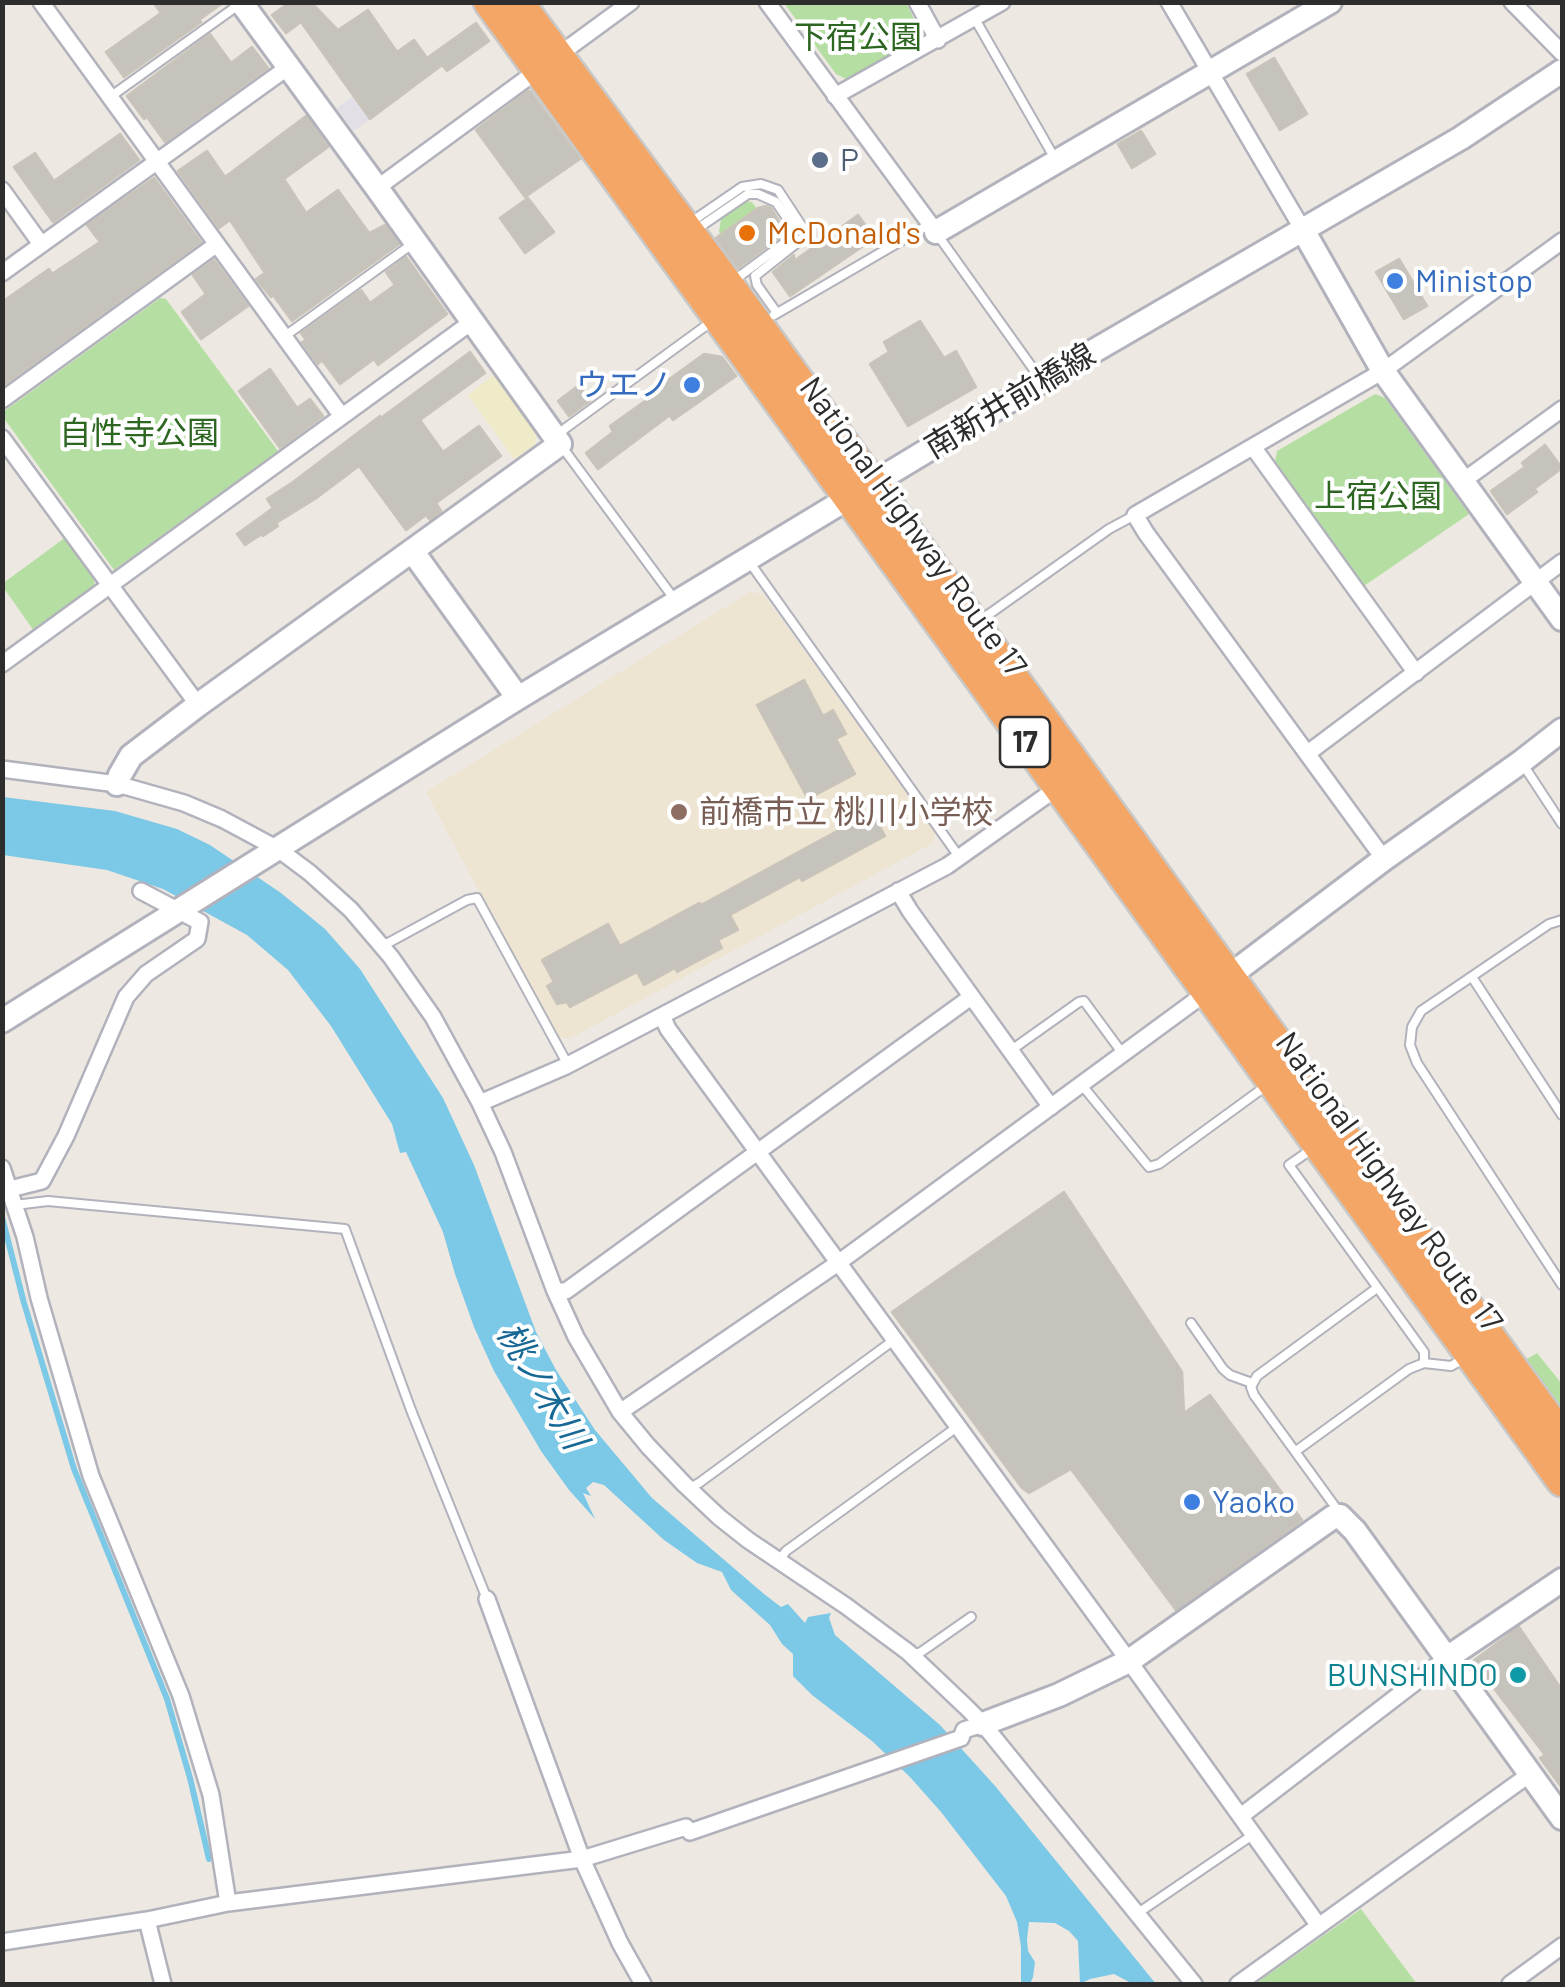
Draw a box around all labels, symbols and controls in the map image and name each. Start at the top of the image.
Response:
park label: 下宿公園 [794,18,922,56]
place label: P [840,141,859,179]
marker: P [809,149,831,171]
place label: McDonald's [767,214,921,252]
marker: McDonald's [736,222,758,244]
place label: Ministop [1415,262,1533,300]
marker: Ministop [1384,270,1406,292]
street label: 南新井前橋線 [918,335,1102,467]
place label: ウエノ [576,366,672,404]
street label: National Highway Route 17 [791,370,1035,684]
marker: ウエノ [681,374,703,396]
park label: 自性寺公園 [59,414,219,452]
park label: 上宿公園 [1314,477,1442,515]
road number: 17 [1000,717,1050,767]
place label: 前橋市立 桃川小学校 [699,793,993,831]
marker: 前橋市立 桃川小学校 [668,801,690,823]
street label: National Highway Route 17 [1267,1025,1511,1339]
water label: 桃ノ木川 [488,1315,596,1457]
place label: Yaoko [1212,1483,1295,1521]
marker: Yaoko [1181,1491,1203,1513]
place label: BUNSHINDO [1327,1656,1498,1694]
marker: BUNSHINDO [1507,1664,1529,1686]

